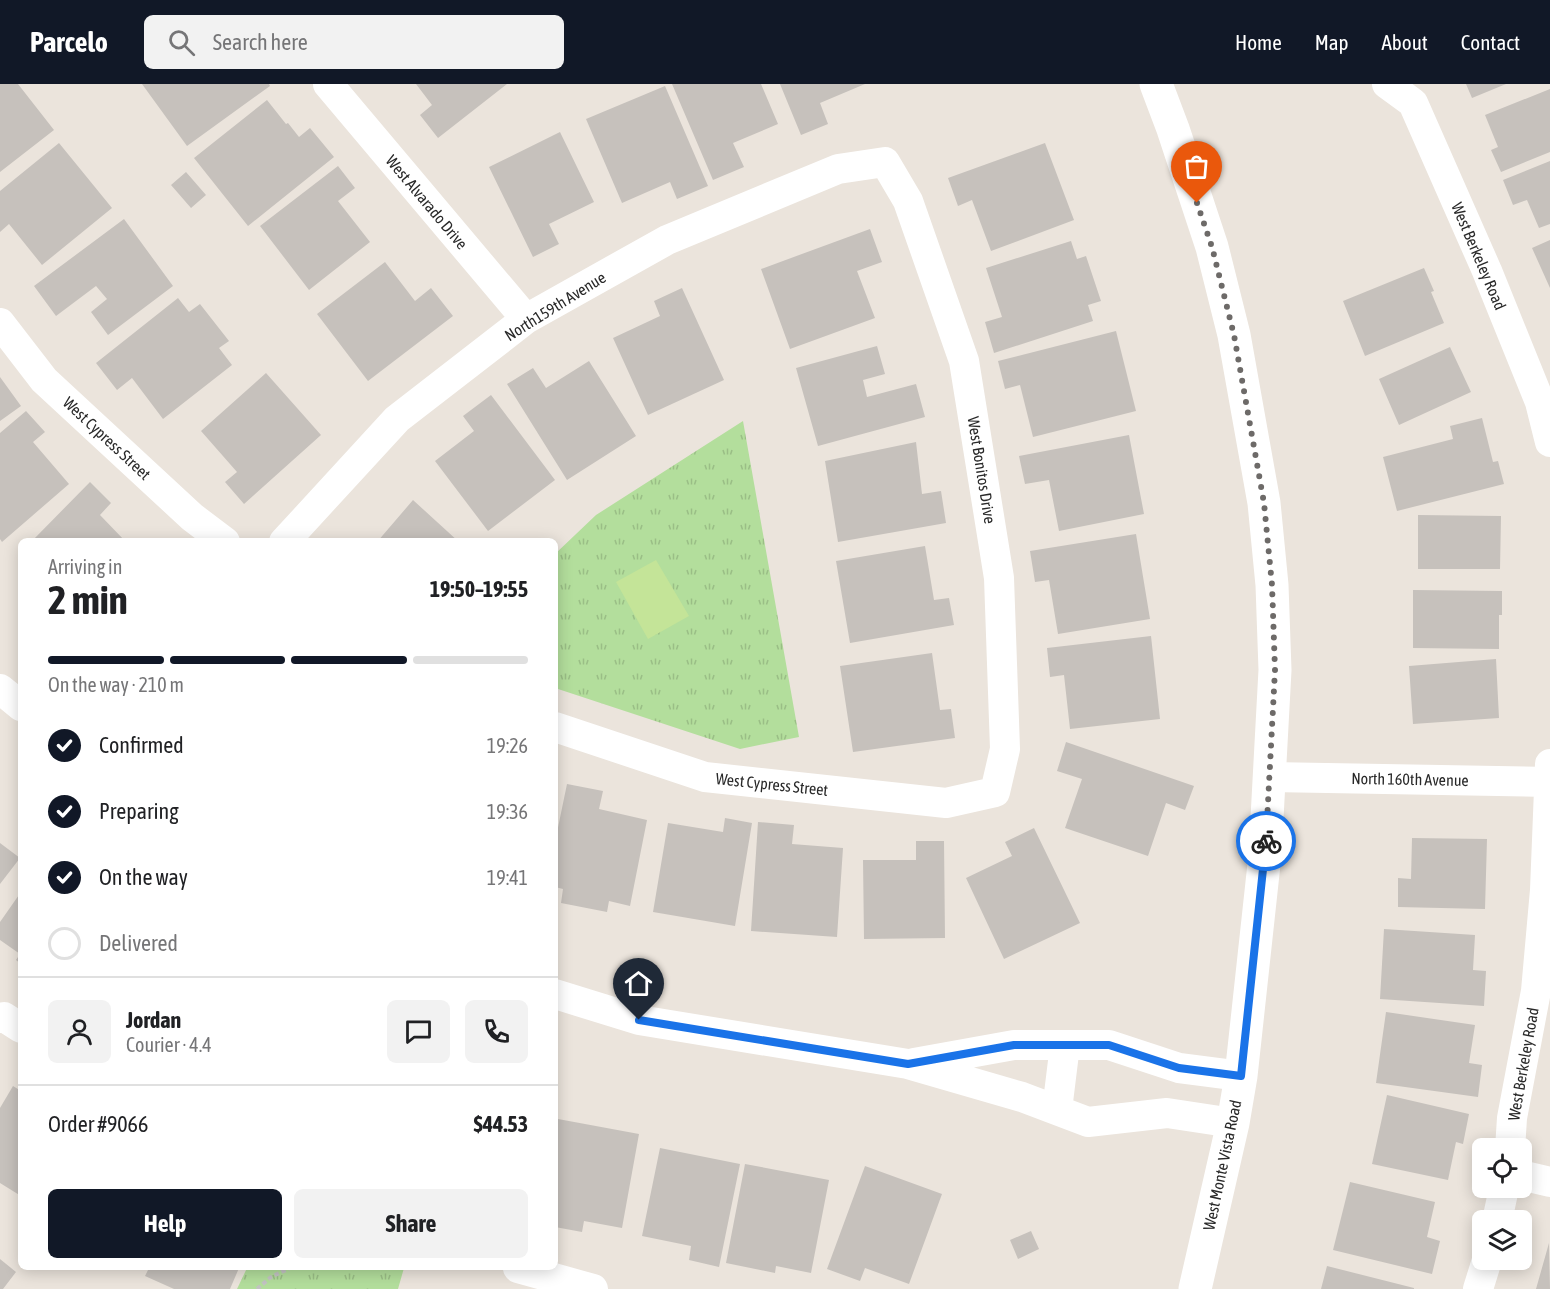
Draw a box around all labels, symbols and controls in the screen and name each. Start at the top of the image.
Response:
search box [144,15,564,69]
text: Parcelo [30,26,108,58]
icon: search [165,26,198,59]
text: Search here [213,29,308,55]
text: Home [1235,30,1282,54]
text: Map [1315,30,1349,54]
text: About [1382,30,1428,54]
text: Contact [1461,30,1520,54]
pin [1171,141,1222,203]
icon: bag [1180,150,1213,183]
street label: West Alvarado Drive [383,151,471,253]
street label: West Berkeley Road [1447,200,1510,313]
street label: North159th Avenue [501,268,609,344]
street label: West Cypress Street [59,393,155,484]
street label: West Bonitos Drive [965,415,999,525]
text: Arriving in [48,555,122,578]
text: 19:50–19:55 [430,576,528,602]
text: 2 min [48,578,128,622]
text: On the way · 210 m [48,673,184,696]
icon: check [48,729,81,762]
text: Confirmed [99,732,184,758]
text: 19:26 [487,734,528,757]
street label: West Cypress Street [715,769,829,800]
street label: North 160th Avenue [1351,769,1469,789]
icon: check [48,795,81,828]
text: Preparing [99,798,179,824]
text: 19:36 [487,800,528,823]
courier [1236,811,1296,871]
icon: bike [1250,825,1283,858]
icon: check [48,861,81,894]
text: On the way [99,864,188,890]
text: 19:41 [487,866,528,889]
text: Delivered [99,930,178,956]
pin [613,958,664,1020]
icon: home [622,967,655,1000]
button: person [48,1000,111,1063]
button: chat [387,1000,450,1063]
button: phone [465,1000,528,1063]
street label: West Berkeley Road [1504,1006,1543,1122]
text: Jordan [126,1007,181,1033]
text: Courier · 4.4 [126,1033,212,1056]
street label: West Monte Vista Road [1199,1098,1245,1232]
text: Order #9066 [48,1111,148,1137]
text: $44.53 [473,1111,528,1137]
map controls [1472,1138,1532,1270]
button: locate [1472,1138,1532,1198]
button: Help [48,1189,282,1258]
button: Share [294,1189,528,1258]
button: layers [1472,1210,1532,1270]

